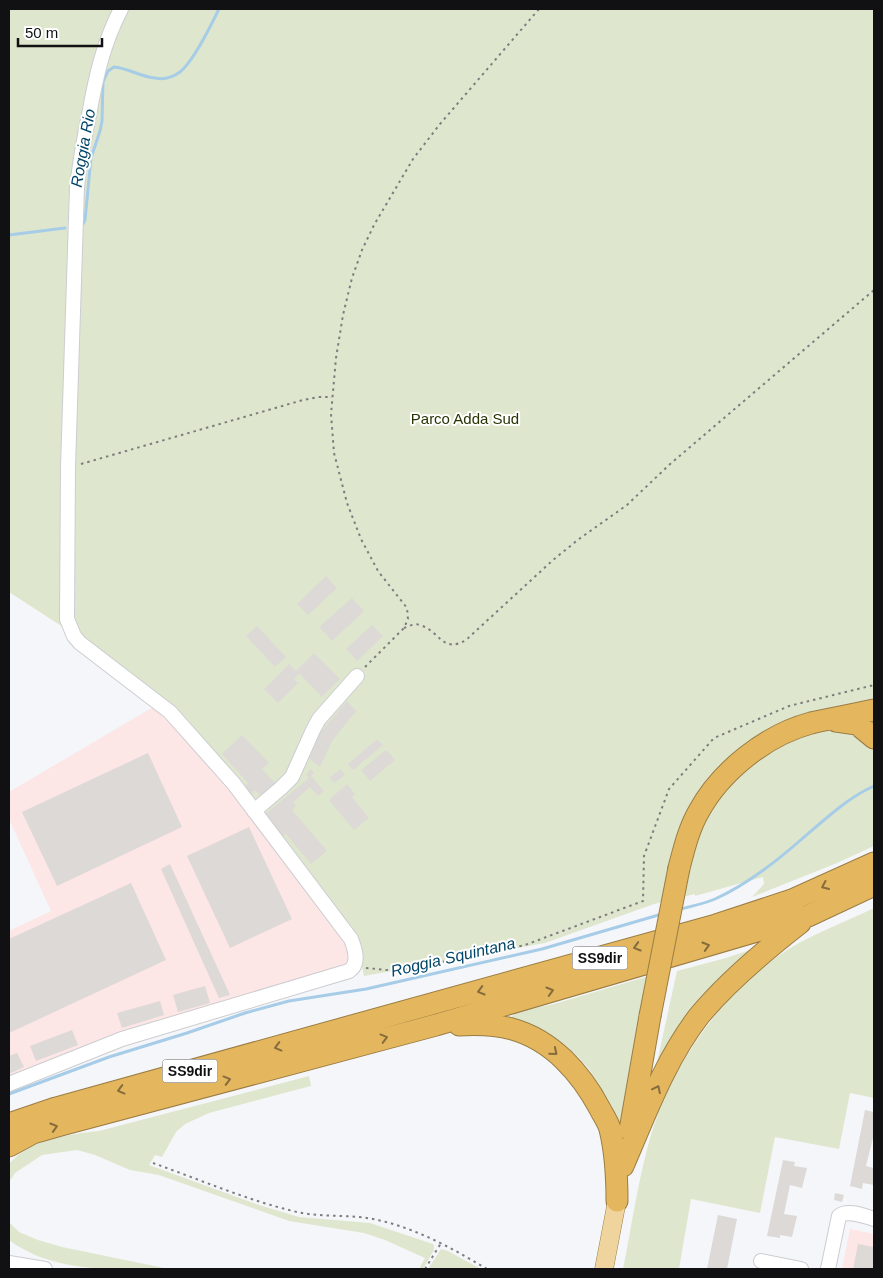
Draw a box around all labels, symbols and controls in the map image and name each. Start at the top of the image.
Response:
scale bar [18,15,101,47]
text: 50 m [25,24,58,41]
water label: Roggia Rio [68,107,98,188]
park label: Parco Adda Sud [411,410,519,427]
one-way arrow [821,879,830,890]
water label: Roggia Squintana [389,934,517,980]
one-way arrow [633,941,642,952]
one-way arrow [701,941,710,952]
road number: SS9dir [572,946,628,970]
one-way arrow [477,985,486,995]
one-way arrow [545,987,553,997]
one-way arrow [380,1034,388,1044]
one-way arrow [274,1042,282,1052]
one-way arrow [549,1047,558,1056]
road number: SS9dir [162,1060,218,1082]
one-way arrow [223,1076,231,1086]
one-way arrow [117,1085,125,1095]
one-way arrow [651,1085,661,1094]
one-way arrow [49,1122,57,1132]

